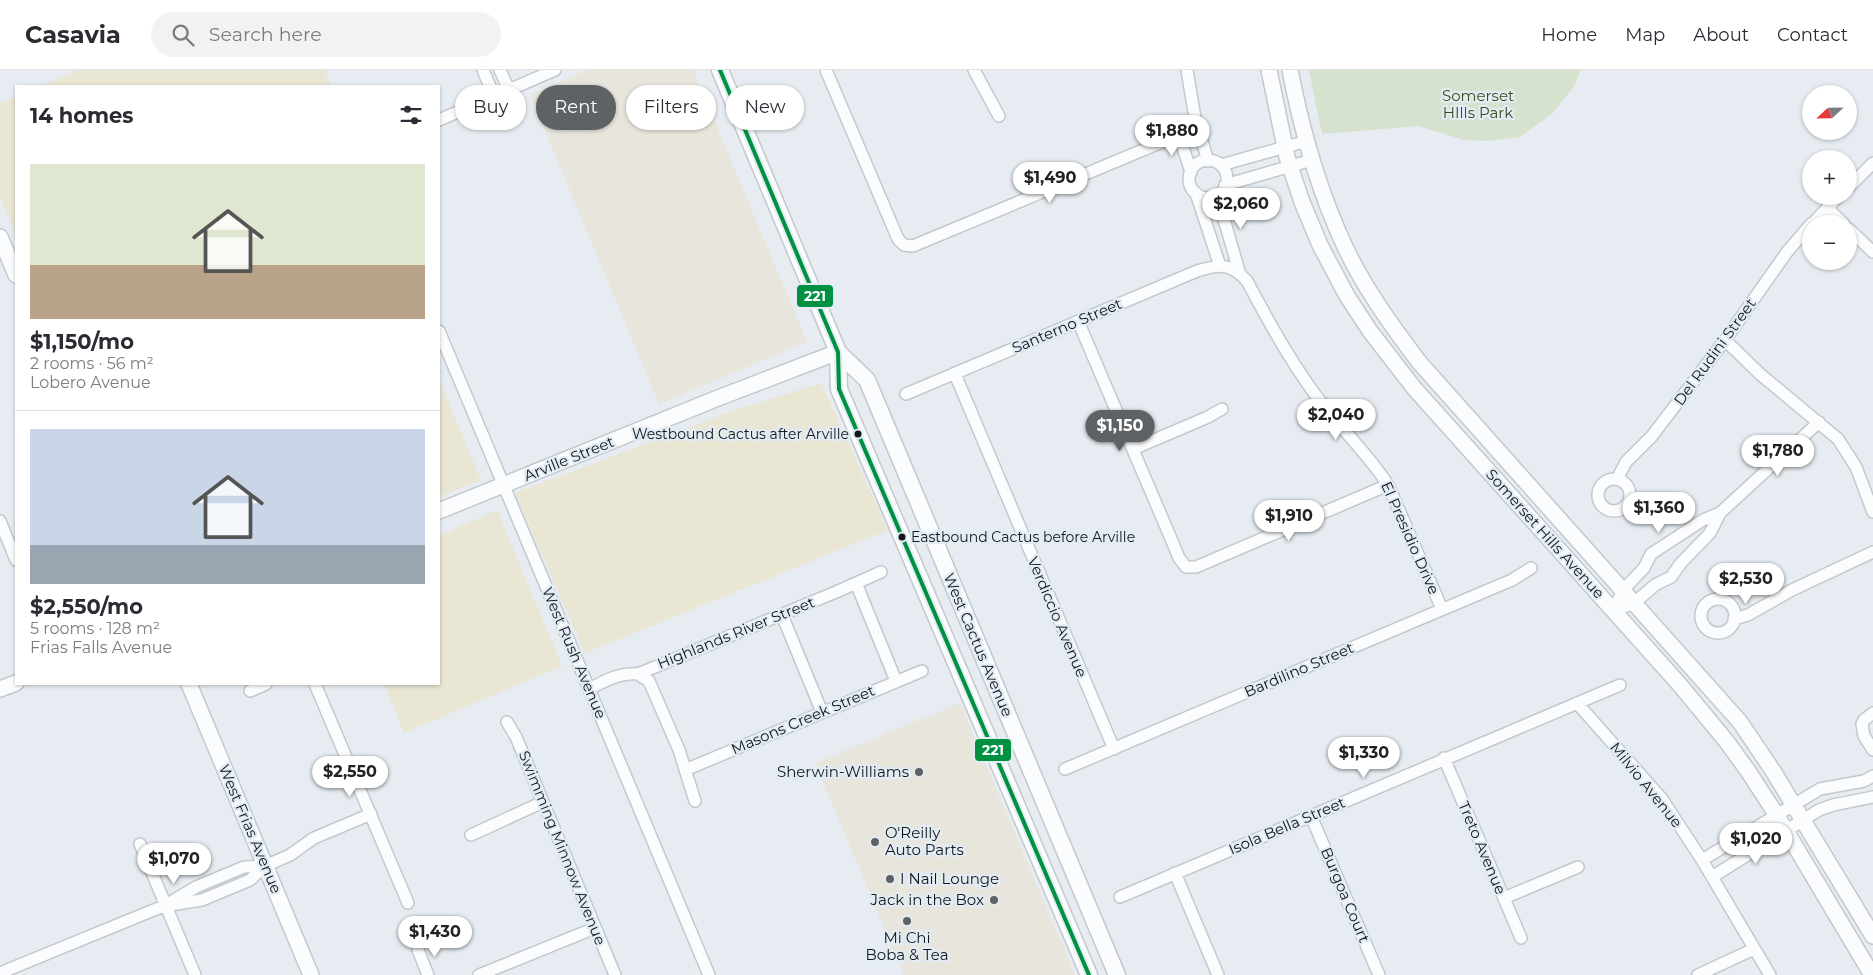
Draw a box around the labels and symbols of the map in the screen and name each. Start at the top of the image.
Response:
north arrow [1802,85,1858,140]
park label: Somerset HIlls Park [1442,86,1514,122]
pin: $1,880 [1131,114,1213,157]
pin: $1,490 [1009,162,1091,204]
pin: $2,060 [1200,188,1282,230]
line badge: 221 [796,284,834,308]
text: 221 [804,287,826,305]
street label: Santerno Street [1009,294,1125,357]
street label: Del Rudini Street [1669,294,1760,409]
pin: $2,040 [1295,398,1377,441]
pin: $1,150 [1079,410,1161,452]
place label: Westbound Cactus after Arville [632,425,849,443]
marker: Westbound Cactus after Arville [853,429,863,439]
street label: Arville Street [521,432,617,485]
pin: $1,780 [1737,434,1819,477]
street label: Somerset Hills Avenue [1482,465,1609,603]
street label: El Presidio Drive [1377,478,1444,597]
pin: $1,360 [1618,492,1700,534]
pin: $1,910 [1248,500,1330,542]
place label: Eastbound Cactus before Arville [911,528,1135,546]
marker: Eastbound Cactus before Arville [897,532,907,542]
street label: Verdiccio Avenue [1023,554,1091,680]
pin: $2,530 [1705,562,1787,605]
street label: West Cactus Avenue [940,570,1017,719]
street label: West Rush Avenue [538,584,611,721]
street label: Highlands River Street [654,592,817,673]
street label: Bardilino Street [1241,638,1356,701]
street label: Masons Creek Street [728,681,877,758]
pin: $1,330 [1323,736,1405,779]
line badge: 221 [974,738,1012,762]
street label: Milvio Avenue [1606,738,1687,831]
text: 221 [982,741,1004,759]
street label: Swimming Minnow Avenue [515,748,610,948]
pin: $2,550 [309,756,391,798]
street label: West Frias Avenue [215,761,286,896]
place label: Sherwin-Williams [777,762,909,781]
marker: Sherwin-Williams [913,766,925,778]
street label: Isola Bella Street [1226,792,1348,859]
street label: Treto Avenue [1454,799,1511,897]
pin: $1,020 [1715,822,1797,865]
place label: O'Reilly Auto Parts [885,823,964,859]
marker: O'Reilly Auto Parts [869,836,881,848]
pin: $1,070 [133,842,215,885]
street label: Burgoa Court [1317,844,1374,945]
place label: I Nail Lounge [900,869,999,888]
marker: I Nail Lounge [884,873,896,885]
place label: Jack in the Box [870,890,984,909]
marker: Jack in the Box [988,894,1000,906]
marker: Mi Chi Boba & Tea [901,915,913,927]
pin: $1,430 [394,916,476,958]
place label: Mi Chi Boba & Tea [865,928,949,964]

